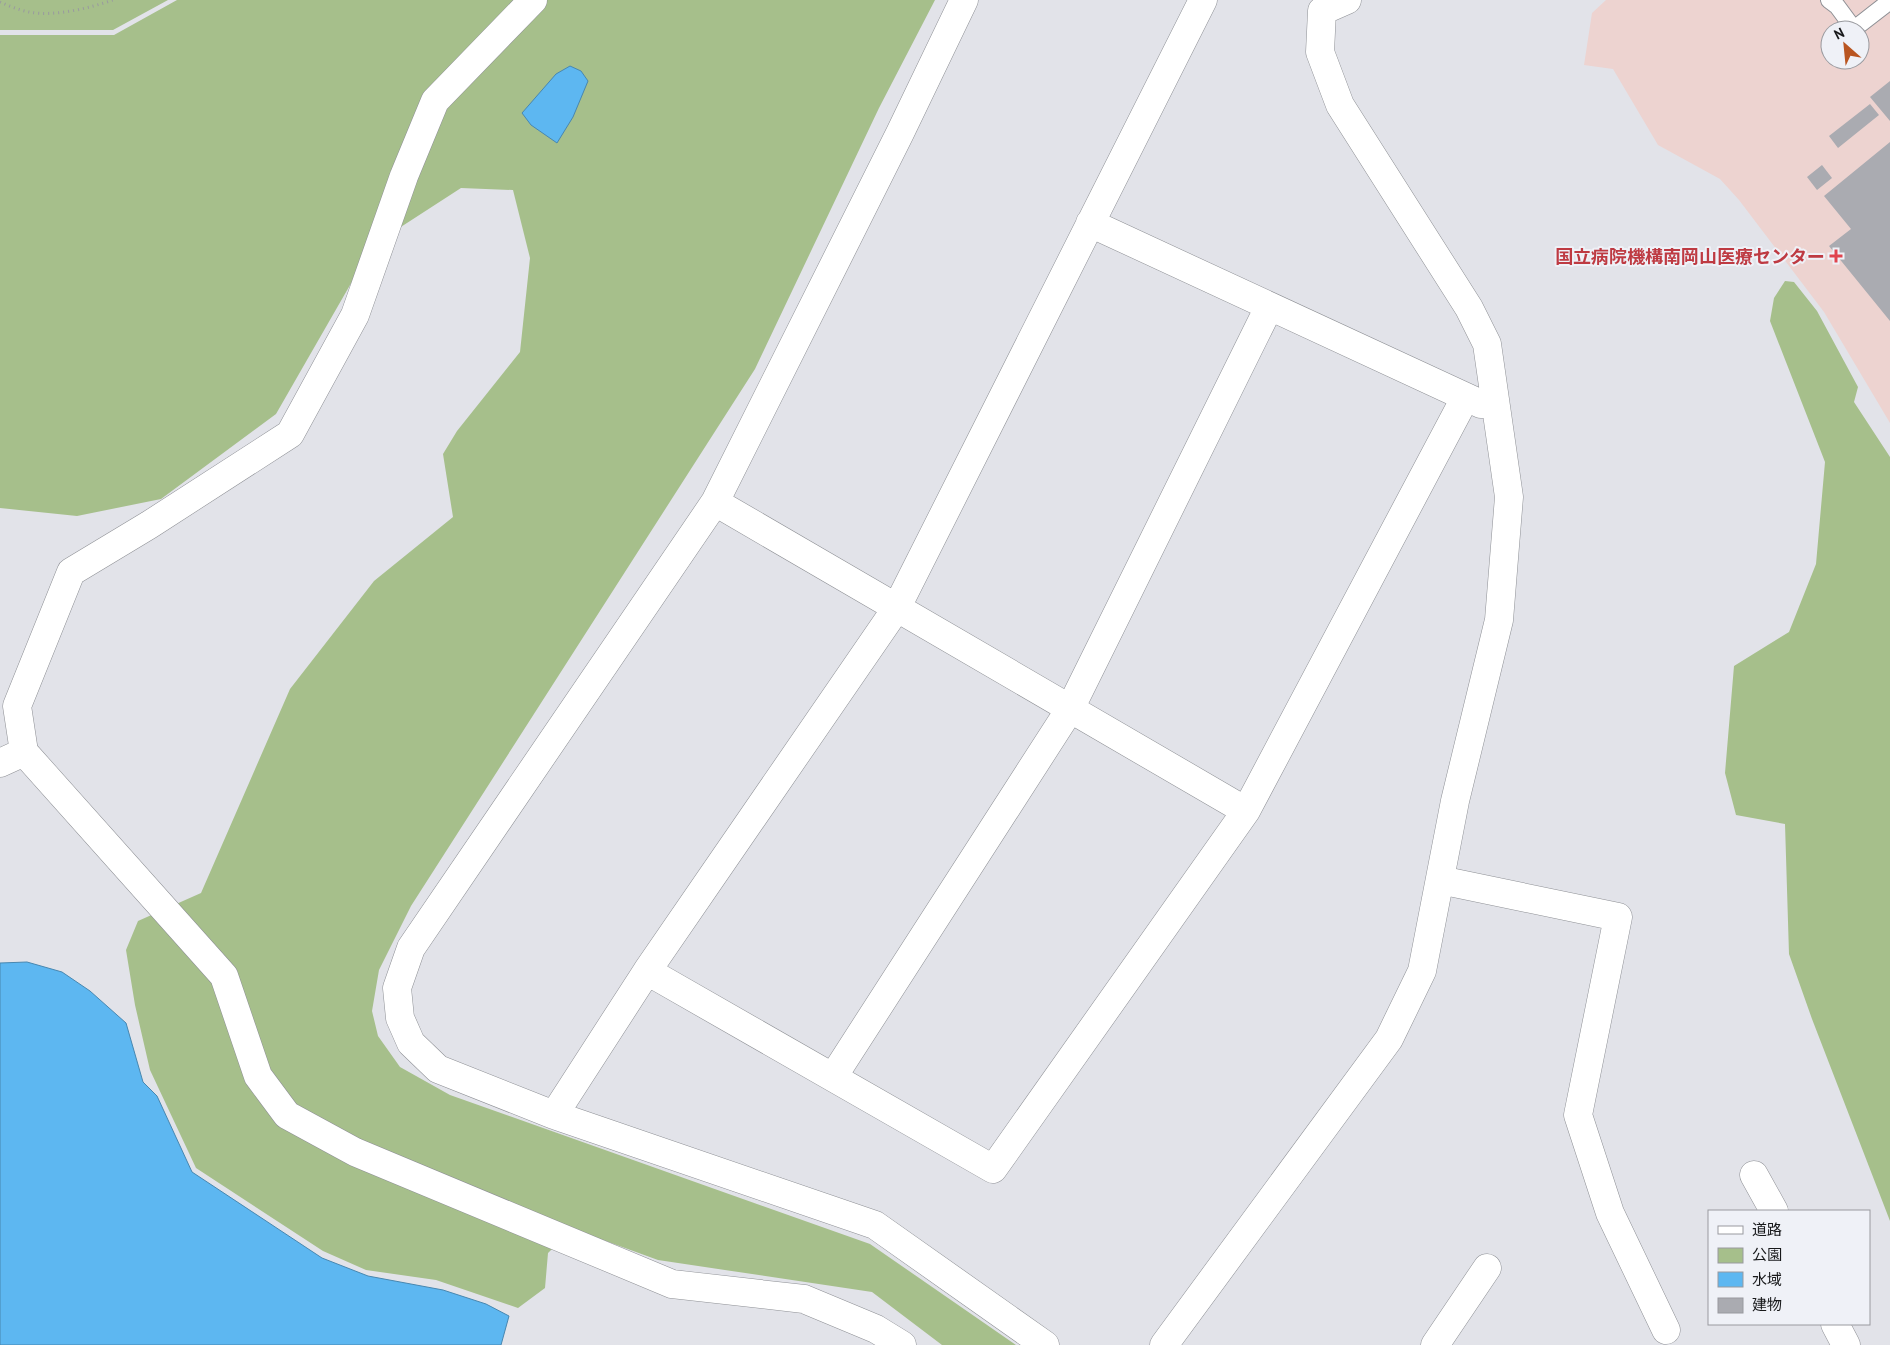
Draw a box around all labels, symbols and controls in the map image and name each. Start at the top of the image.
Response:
north arrow [1820,20,1870,70]
text: N [1831,23,1847,44]
place label: 国立病院機構南岡山医療センター [1555,245,1825,268]
marker: 国立病院機構南岡山医療センター [1829,249,1843,263]
legend [1708,1210,1870,1325]
text: 道路 [1752,1220,1782,1239]
text: 公園 [1752,1245,1782,1264]
text: 水域 [1752,1270,1782,1289]
text: 建物 [1752,1295,1782,1314]

